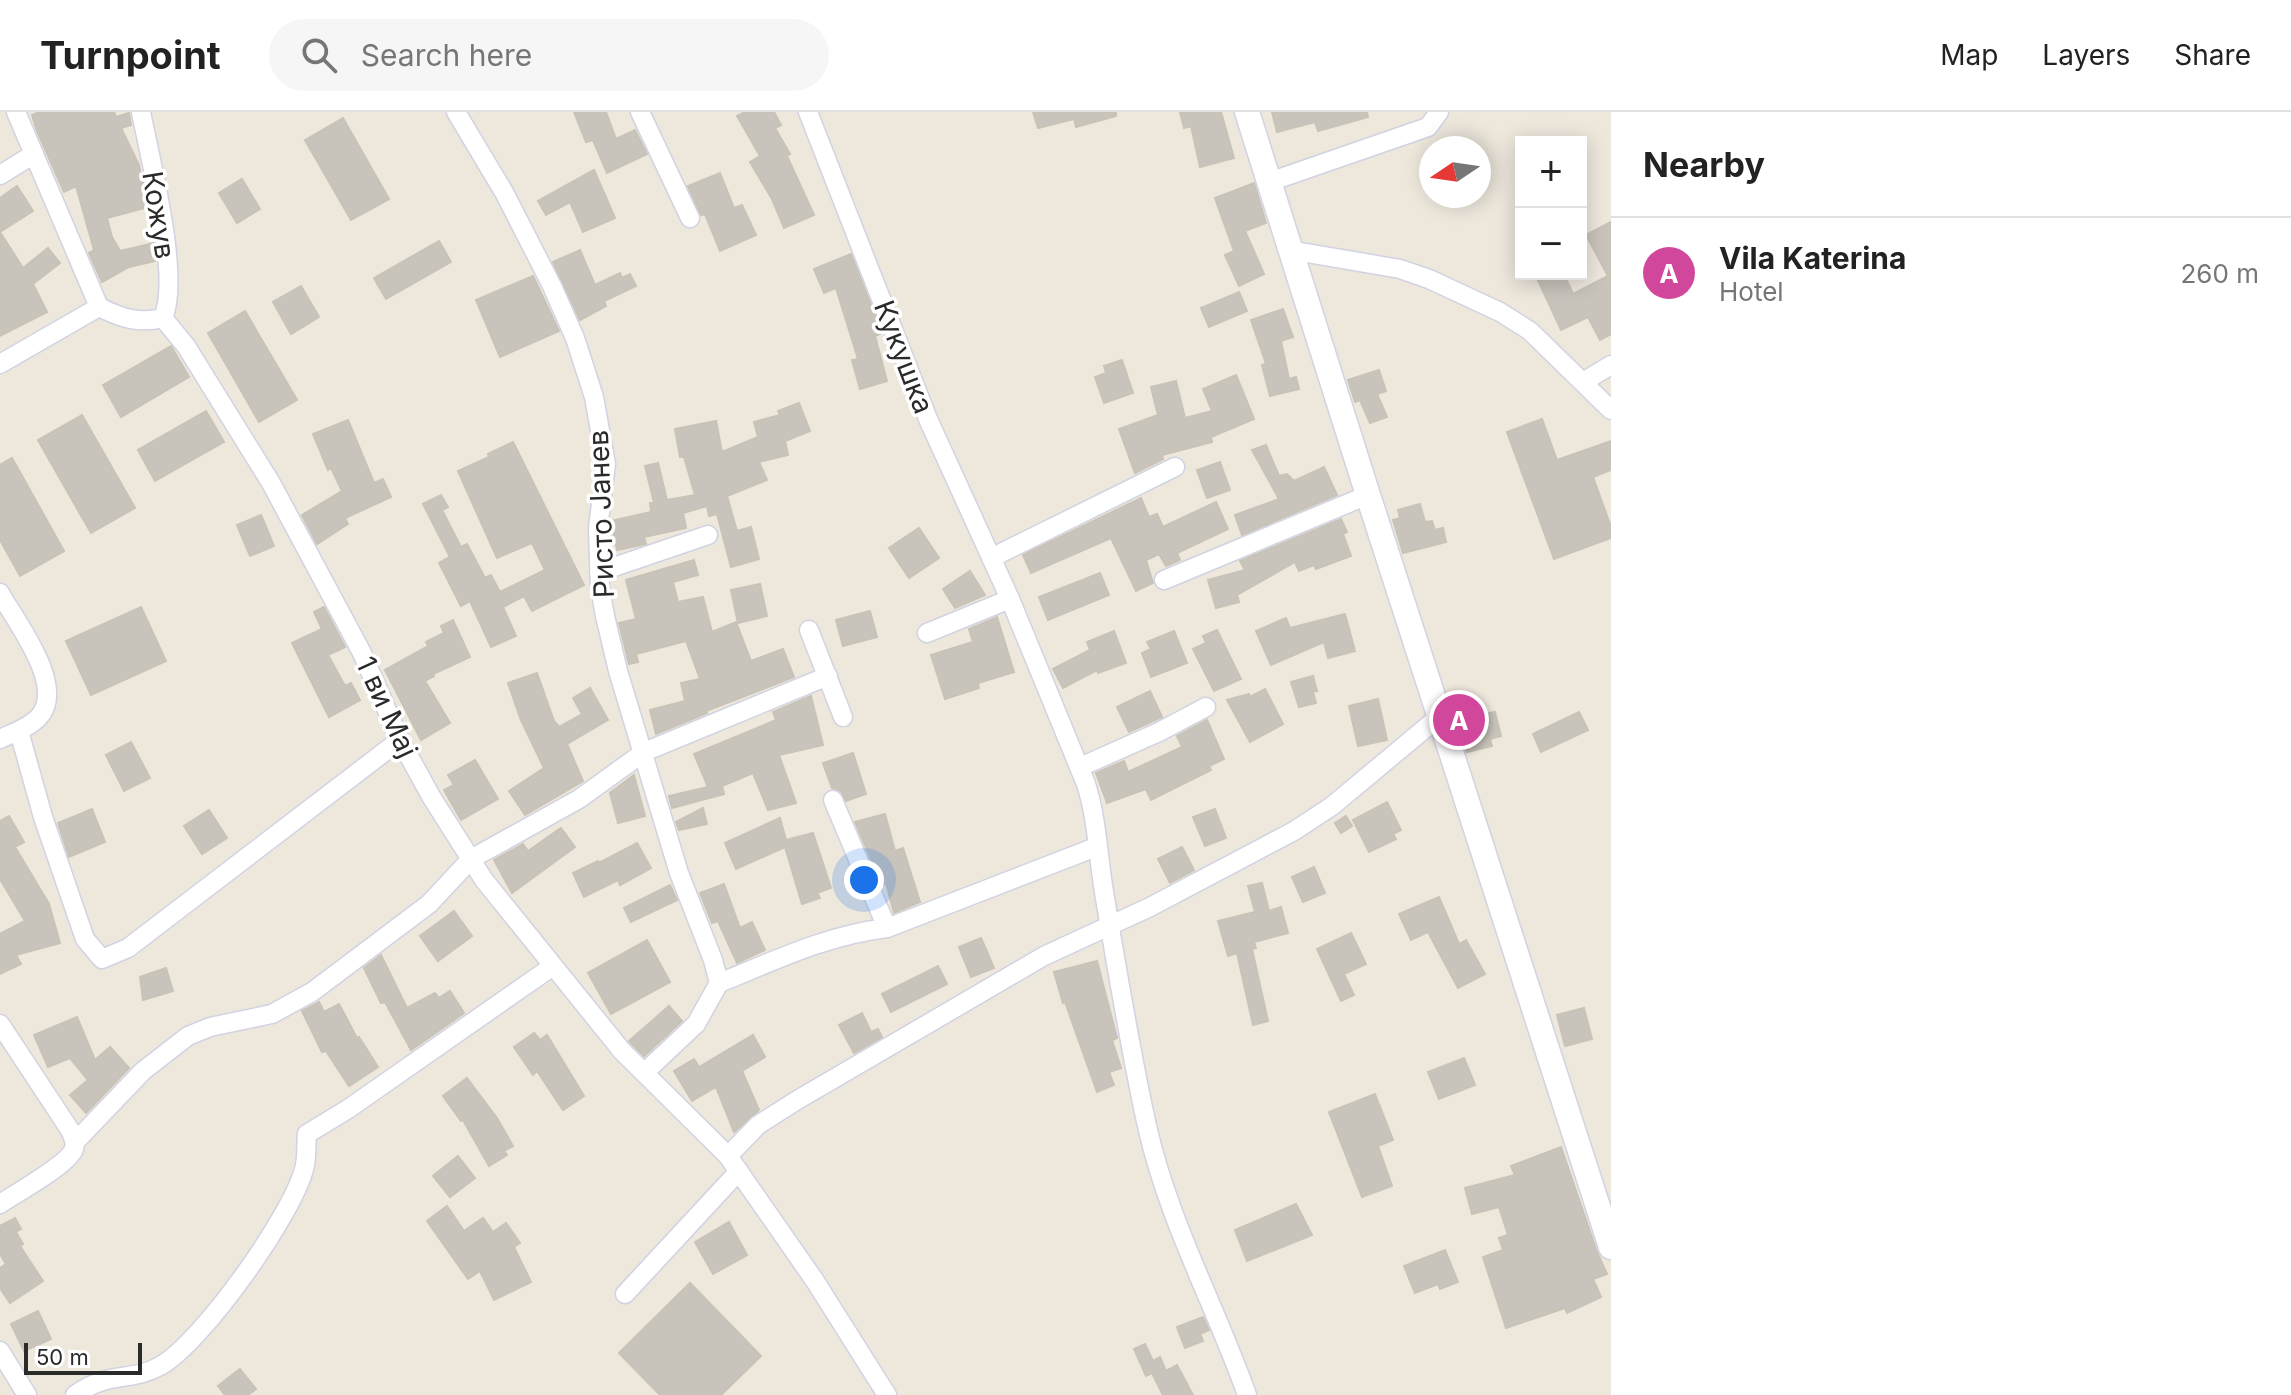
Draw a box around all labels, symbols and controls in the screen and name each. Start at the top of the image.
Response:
search box [269,19,829,91]
text: Turnpoint [40,32,221,78]
icon: search [297,33,341,77]
text: Search here [361,37,532,73]
text: Map [1940,38,1998,72]
text: Layers [2042,38,2130,72]
text: Share [2174,38,2251,72]
north arrow [1419,136,1491,208]
map controls [1515,136,1587,280]
button: + [1515,136,1587,208]
text: Nearby [1643,144,1765,185]
street label: Кожув [135,169,183,261]
button: − [1515,208,1587,280]
text: Vila Katerina [1719,240,1906,276]
text: A [1659,258,1679,289]
text: 260 m [2181,258,2259,289]
text: Hotel [1719,276,1784,307]
street label: Кукушка [867,296,941,418]
street label: Ристо Јанев [581,429,621,599]
street label: 1 ви Мај [349,651,425,763]
pin: A [1433,690,1485,750]
your location [844,860,884,900]
scale bar [24,1339,142,1375]
text: 50 m [36,1344,89,1370]

